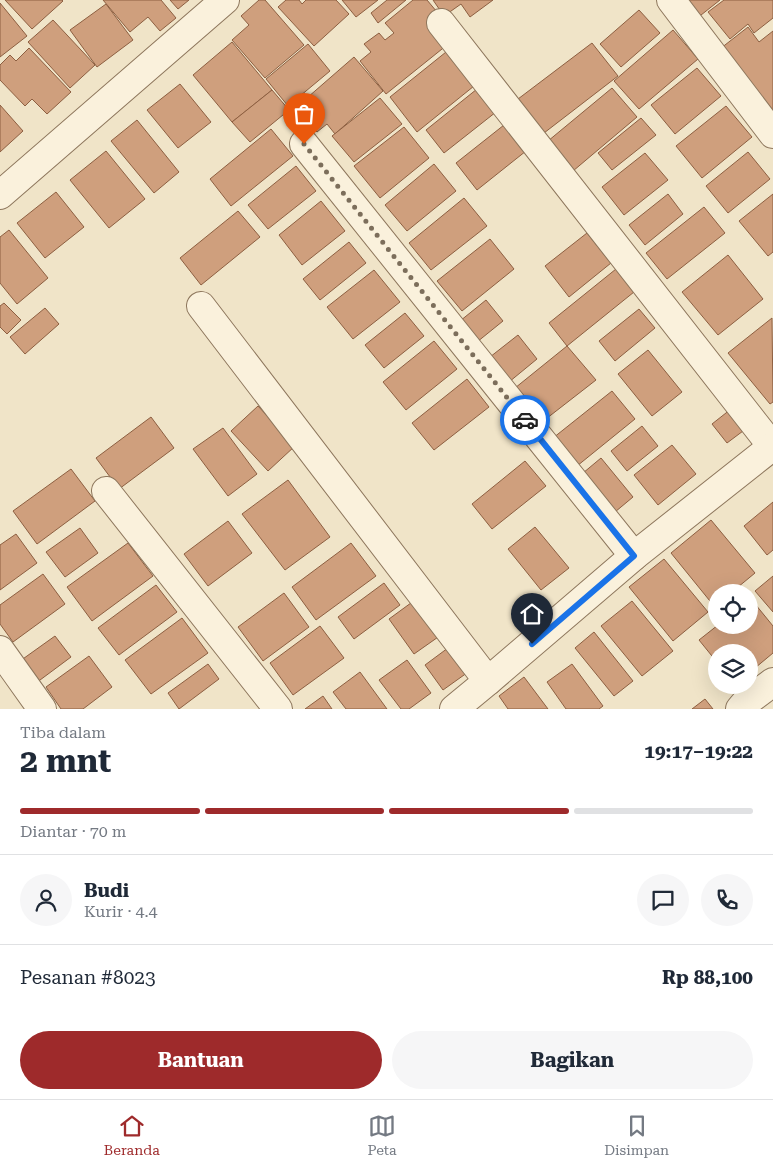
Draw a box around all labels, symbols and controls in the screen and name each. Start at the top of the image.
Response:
pin [283,93,325,144]
icon: bag [290,100,318,128]
courier [500,395,550,445]
icon: car [511,406,539,434]
map controls [708,584,758,694]
button: locate [708,584,758,634]
pin [511,593,553,644]
icon: home [518,600,546,628]
button: layers [708,644,758,694]
text: Tiba dalam [20,723,106,742]
text: 19:17–19:22 [644,740,753,763]
text: 2 mnt [20,742,111,780]
text: Diantar · 70 m [20,822,126,841]
button: person [20,874,72,926]
button: chat [637,874,689,926]
button: phone [701,874,753,926]
text: Budi [84,879,129,902]
text: Kurir · 4.4 [84,902,158,921]
text: Pesanan #8023 [20,966,156,989]
text: Rp 88,100 [662,966,753,989]
button: Bantuan [20,1031,382,1089]
button: Bagikan [392,1031,753,1089]
tab: Beranda [104,1112,160,1158]
tab: Peta [367,1112,397,1158]
tab: Disimpan [604,1112,669,1158]

